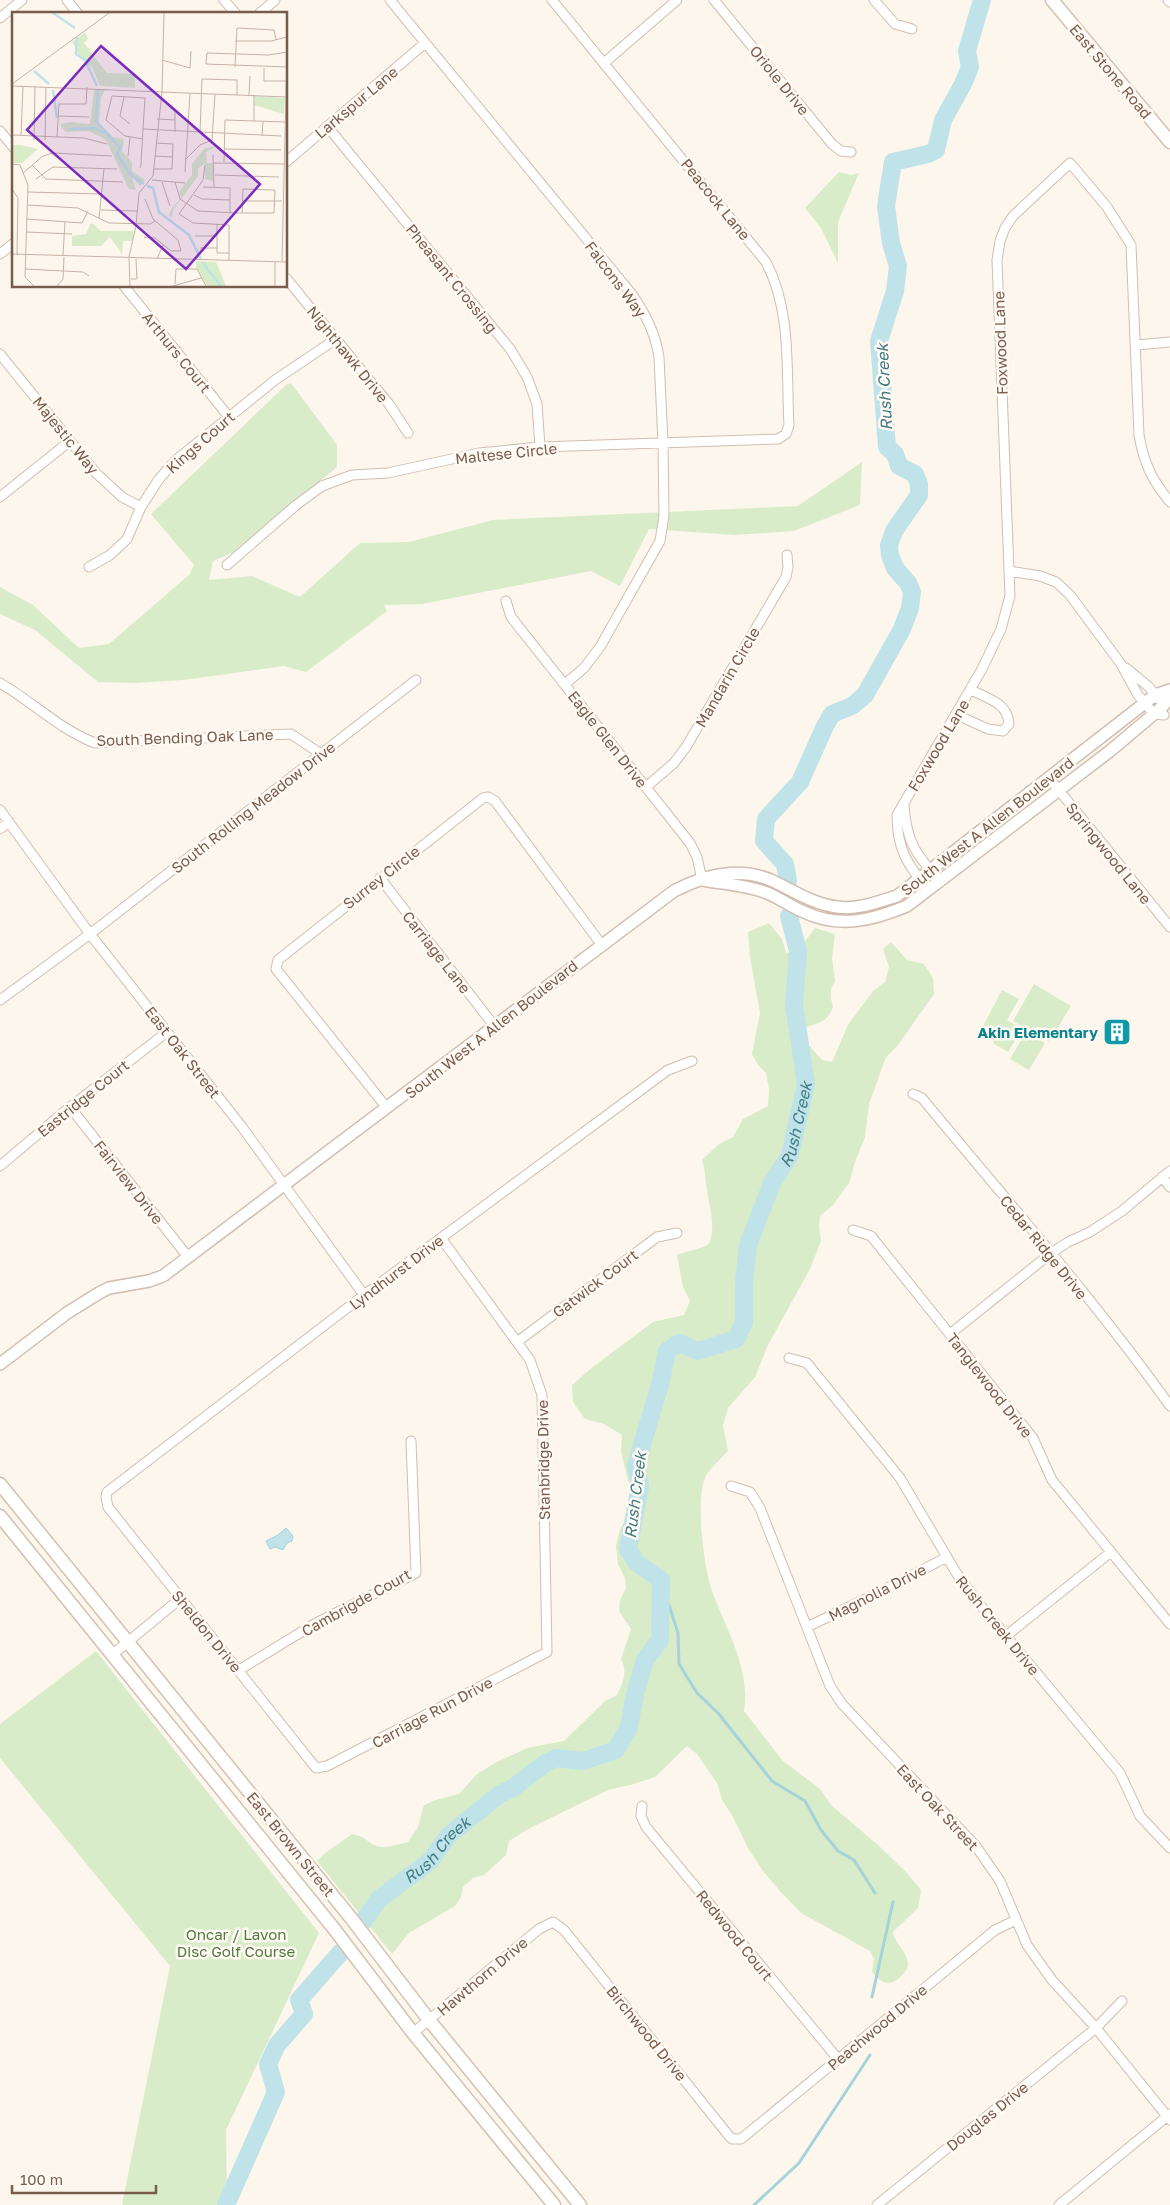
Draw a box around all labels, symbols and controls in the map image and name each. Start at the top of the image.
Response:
inset map [12,12,288,288]
street label: East Stone Road [1066,20,1156,122]
street label: Oriole Drive [746,42,814,119]
street label: Larkspur Lane [311,62,401,142]
street label: Peacock Lane [678,155,754,244]
street label: Pheasant Crossing [403,220,501,336]
street label: Falcons Way [582,238,651,321]
street label: Foxwood Lane [989,290,1011,395]
street label: Nighthawk Drive [304,302,393,406]
street label: Arthurs Court [139,308,215,396]
water label: Rush Creek [872,341,896,431]
street label: Majestic Way [29,393,103,478]
street label: Kings Court [162,407,238,477]
street label: Maltese Circle [454,439,558,467]
street label: Mandarin Circle [691,623,763,730]
street label: Eagle Glen Drive [565,687,652,791]
street label: Foxwood Lane [904,696,973,794]
street label: South Bending Oak Lane [96,725,274,749]
street label: South Rolling Meadow Drive [168,737,339,877]
street label: South West A Allen Boulevard [897,753,1077,899]
street label: Springwood Lane [1063,799,1156,908]
street label: Surrey Circle [339,841,423,912]
street label: Carriage Lane [399,907,475,997]
street label: South West A Allen Boulevard [401,956,581,1102]
street label: East Oak Street [142,1003,224,1101]
building icon: Akin Elementary [1102,1017,1132,1047]
place label: Akin Elementary [978,1023,1098,1041]
street label: Eastridge Court [34,1056,132,1140]
water label: Rush Creek [775,1078,817,1171]
street label: Fairview Drive [91,1136,168,1228]
street label: Cedar Ridge Drive [997,1191,1092,1303]
street label: Lyndhurst Drive [345,1231,447,1313]
street label: Gatwick Court [549,1245,641,1321]
street label: Tanglewood Drive [943,1329,1037,1441]
street label: Stanbridge Drive [533,1399,553,1520]
water label: Rush Creek [620,1449,650,1539]
street label: Magnolia Drive [825,1560,929,1624]
street label: Cambrigde Court [298,1564,414,1640]
street label: Rush Creek Drive [952,1572,1044,1679]
street label: Sheldon Drive [168,1586,246,1676]
street label: Carriage Run Drive [369,1673,495,1751]
street label: East Oak Street [893,1760,983,1854]
street label: East Brown Street [243,1788,339,1900]
water label: Rush Creek [400,1811,476,1887]
street label: Redwood Court [693,1886,777,1984]
park label: Oncar / Lavon Disc Golf Course [177,1925,296,1960]
street label: Hawthorn Drive [433,1933,531,2019]
street label: Peachwood Drive [824,1980,931,2074]
street label: Birchwood Drive [603,1982,691,2084]
street label: Douglas Drive [942,2077,1032,2154]
scale bar [12,2162,156,2194]
text: 100 m [20,2170,63,2188]

